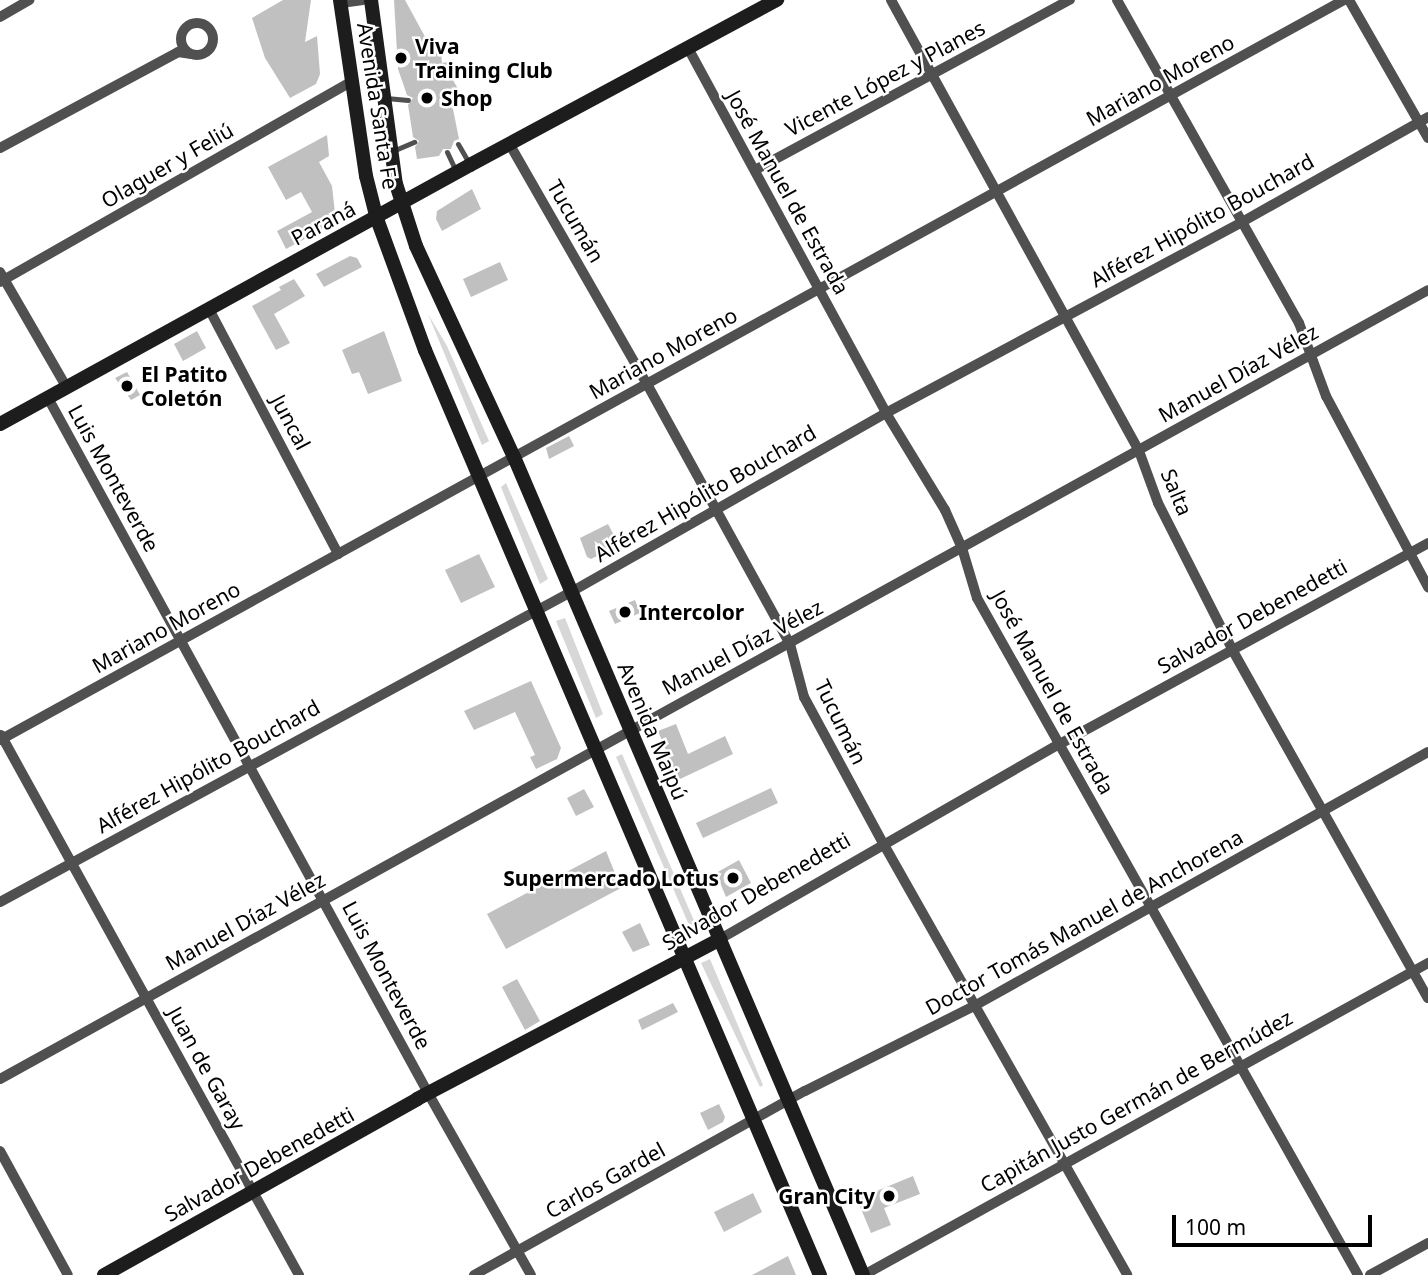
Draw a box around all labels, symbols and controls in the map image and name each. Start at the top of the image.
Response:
street label: Vicente López y Planes [781,15,989,141]
street label: Avenida Santa Fe [352,21,404,191]
street label: Mariano Moreno [1082,29,1238,131]
place label: Viva Training Club [415,33,553,83]
marker: Viva Training Club [393,50,409,66]
place label: Shop [441,85,493,111]
street label: José Manuel de Estrada [721,85,855,299]
marker: Shop [419,90,435,106]
street label: Olaguer y Feliú [97,117,237,213]
street label: Alférez Hipólito Bouchard [1086,148,1318,292]
street label: Tucumán [542,175,610,267]
street label: Paraná [286,196,360,250]
street label: Mariano Moreno [585,302,741,404]
street label: Manuel Díaz Vélez [1154,319,1322,427]
place label: El Patito Coletón [141,361,228,411]
marker: El Patito Coletón [119,378,135,394]
street label: Juncal [266,390,316,454]
street label: Luis Monteverde [63,400,165,556]
street label: Alférez Hipólito Bouchard [590,419,820,567]
street label: Salta [1156,465,1198,519]
street label: Salvador Debenedetti [1153,553,1351,679]
street label: Mariano Moreno [88,576,244,678]
street label: José Manuel de Estrada [986,585,1120,799]
street label: Manuel Díaz Vélez [657,594,827,700]
place label: Intercolor [639,599,744,625]
marker: Intercolor [617,604,633,620]
street label: Avenida Maipú [613,659,693,803]
street label: Tucumán [810,676,872,768]
street label: Alférez Hipólito Bouchard [92,694,324,838]
street label: Doctor Tomás Manuel de Anchorena [921,824,1247,1020]
street label: Salvador Debenedetti [657,827,855,955]
place label: Supermercado Lotus [503,865,719,891]
street label: Manuel Díaz Vélez [161,867,329,975]
marker: Supermercado Lotus [725,870,741,886]
street label: Luis Monteverde [337,897,437,1053]
street label: Juan de Garay [163,1002,251,1134]
street label: Capitán Justo Germán de Bermúdez [976,1004,1296,1198]
street label: Salvador Debenedetti [160,1101,358,1227]
street label: Carlos Gardel [541,1137,669,1223]
place label: Gran City [778,1183,875,1209]
marker: Gran City [881,1188,897,1204]
scale bar [1176,1202,1376,1246]
text: 100 m [1185,1213,1246,1241]

